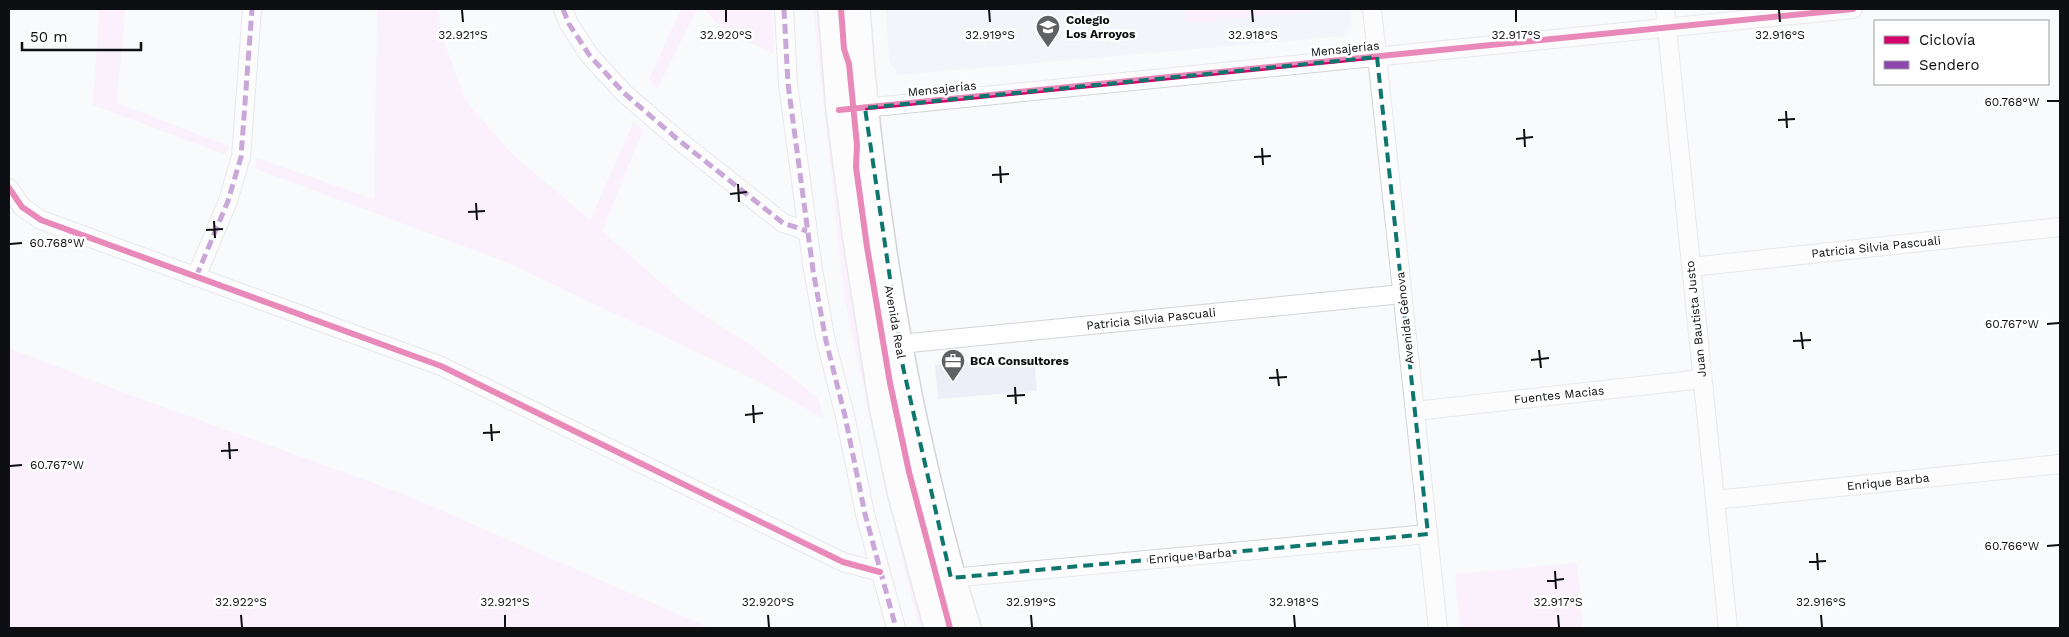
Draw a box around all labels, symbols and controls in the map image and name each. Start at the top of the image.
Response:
place label: Colegio Los Arroyos [1066,13,1136,41]
school or university icon: Colegio Los Arroyos [1035,14,1061,48]
scale bar [22,20,141,52]
legend [1874,20,2049,85]
text: 50 m [30,28,67,46]
text: 32.921°S [438,28,488,42]
text: 32.920°S [700,28,752,42]
text: 32.919°S [965,28,1015,42]
text: 32.918°S [1228,28,1278,42]
text: 32.917°S [1491,28,1541,42]
text: 32.916°S [1755,28,1805,42]
text: Ciclovía [1919,31,1976,49]
street label: Mensajerías [1310,38,1380,60]
text: Sendero [1919,56,1980,74]
street label: Mensajerías [907,78,977,100]
text: 60.768°W [1985,95,2040,109]
street label: Patricia Silvia Pascuali [1811,233,1941,261]
text: 60.768°W [30,236,85,250]
street label: Juan Bautista Justo [1683,260,1709,378]
street label: Avenida Génova [1393,271,1417,365]
street label: Avenida Real [882,284,908,360]
street label: Patricia Silvia Pascuali [1086,305,1216,333]
text: 60.767°W [1985,317,2040,331]
office icon: BCA Consultores [940,348,966,382]
place label: BCA Consultores [970,354,1069,368]
street label: Fuentes Macias [1513,383,1605,407]
text: 60.767°W [30,458,85,472]
street label: Enrique Barba [1846,471,1930,493]
text: 60.766°W [1985,539,2040,553]
street label: Enrique Barba [1148,545,1232,567]
text: 32.922°S [215,595,267,609]
text: 32.921°S [480,595,530,609]
text: 32.920°S [742,595,794,609]
text: 32.919°S [1006,595,1056,609]
text: 32.918°S [1269,595,1319,609]
text: 32.917°S [1533,595,1583,609]
text: 32.916°S [1796,595,1846,609]

